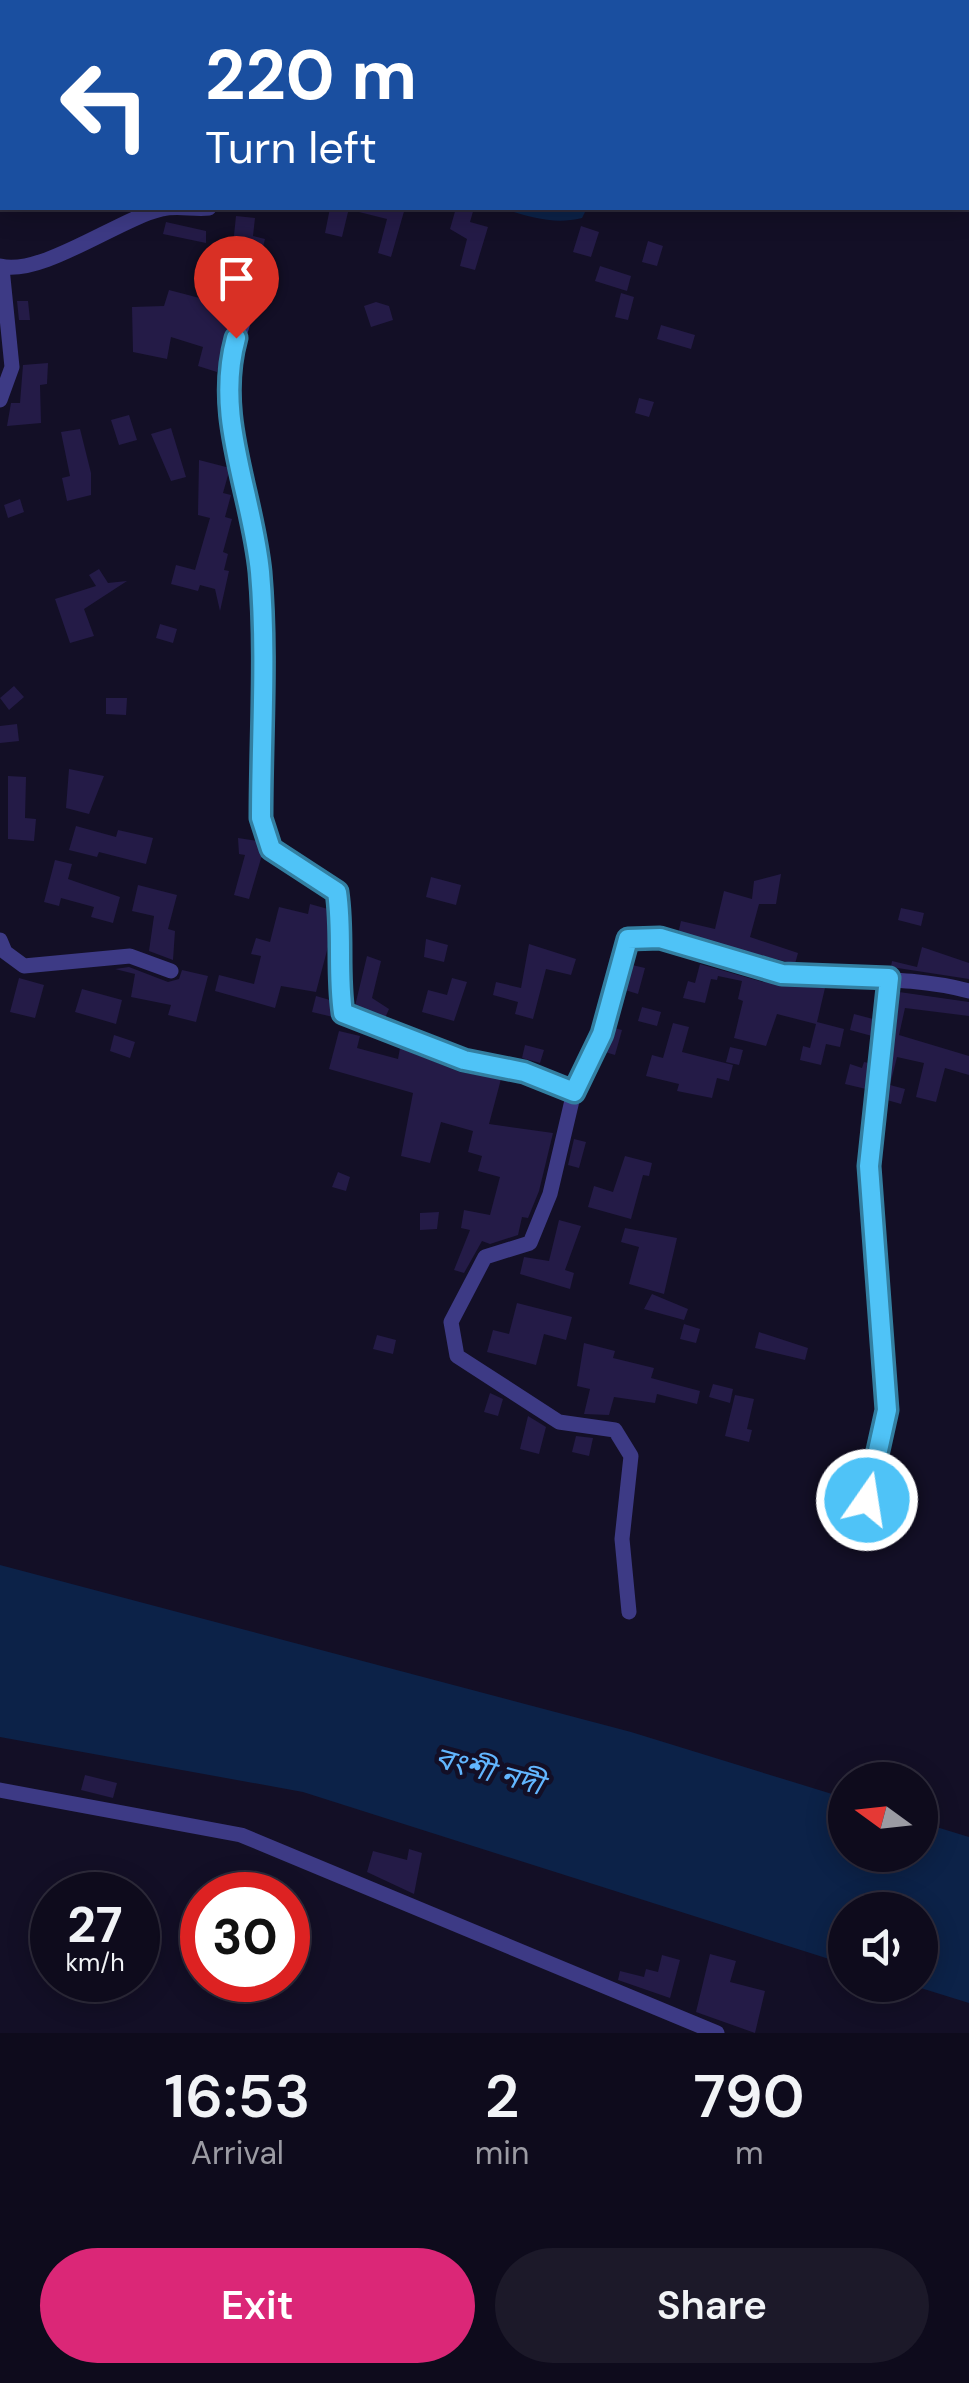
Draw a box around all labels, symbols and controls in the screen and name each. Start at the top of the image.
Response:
text: 220 m [205,30,417,121]
icon: left [40,40,170,170]
text: Turn left [205,118,377,177]
pin [194,236,279,339]
icon: arrive [209,251,264,306]
position arrow [815,1448,919,1552]
water label: বংশী নদী [431,1737,552,1805]
north arrow [828,1762,938,1872]
map controls [828,1762,938,2002]
speed limit sign: 30 [180,1872,310,2002]
text: 27 [67,1892,123,1958]
button: sound [828,1892,938,2002]
text: km/h [65,1946,125,1979]
text: 16:53 [164,2057,311,2136]
text: 2 [485,2057,519,2136]
text: 790 [694,2057,805,2136]
text: Arrival [191,2132,284,2174]
text: min [475,2132,529,2174]
text: m [735,2132,763,2174]
button: Exit [40,2248,475,2363]
button: Share [495,2248,929,2363]

